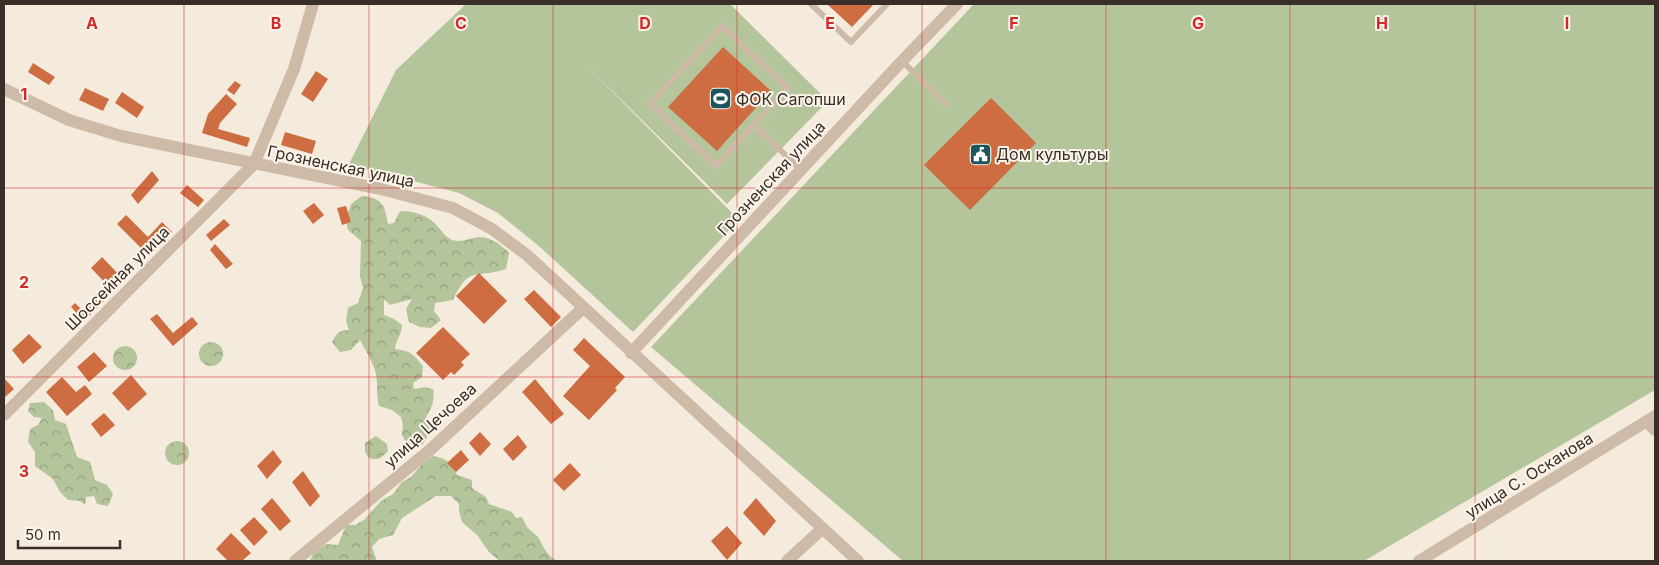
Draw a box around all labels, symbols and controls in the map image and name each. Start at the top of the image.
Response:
text: A [86,13,98,33]
text: B [271,13,281,33]
text: C [455,13,467,33]
text: D [639,13,651,33]
text: E [825,13,835,33]
text: F [1009,13,1019,33]
text: G [1192,13,1204,33]
text: H [1376,13,1388,33]
text: I [1565,13,1569,33]
text: 1 [21,84,27,104]
sports icon: ФОК Сагопши [708,87,732,111]
place label: ФОК Сагопши [736,89,846,109]
street label: Грозненская улица [713,116,829,240]
street label: Грозненская улица [266,141,416,191]
public building icon: Дом культуры [968,142,992,166]
place label: Дом культуры [996,144,1109,164]
street label: Шоссейная улица [61,222,173,334]
text: 2 [19,272,29,292]
street label: улица Цечоева [380,378,480,472]
street label: улица С. Осканова [1461,428,1597,522]
text: 3 [19,461,29,481]
scale bar [18,518,120,550]
text: 50 m [25,525,61,544]

